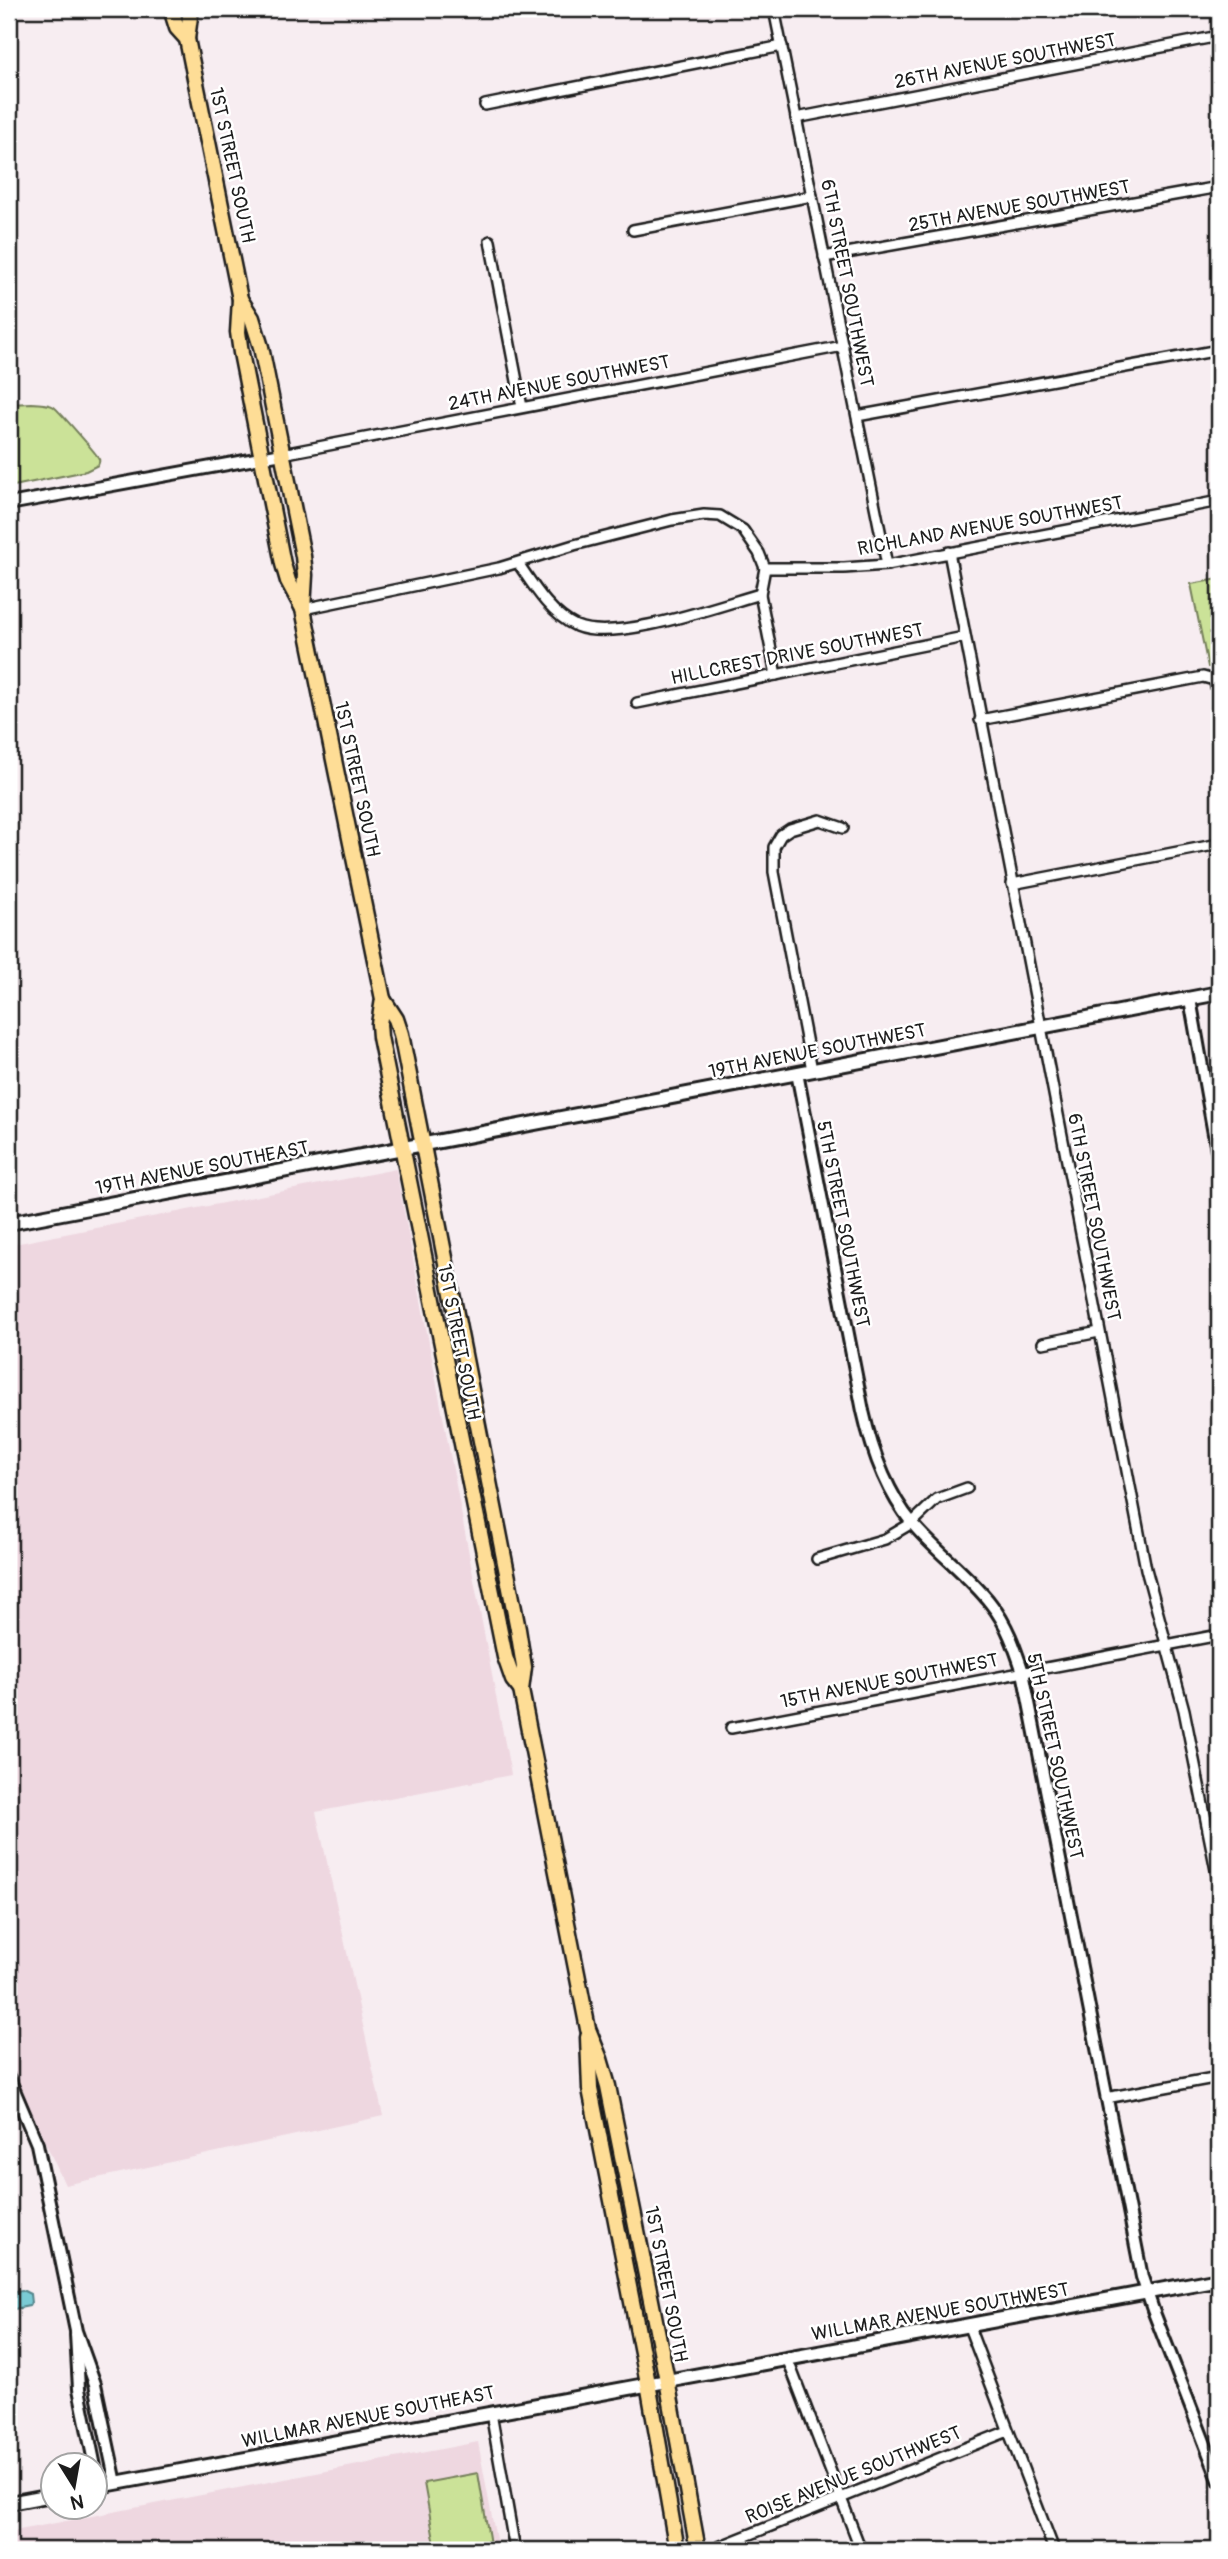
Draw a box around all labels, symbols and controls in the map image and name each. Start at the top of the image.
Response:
street label: 26TH AVENUE SOUTHWEST [892,28,1118,94]
street label: 1ST STREET SOUTH [204,85,260,245]
street label: 25TH AVENUE SOUTHWEST [907,175,1132,237]
street label: 6TH STREET SOUTHWEST [815,177,879,389]
street label: 24TH AVENUE SOUTHWEST [446,350,672,416]
street label: RICHLAND AVENUE SOUTHWEST [856,491,1125,561]
street label: HILLCREST DRIVE SOUTHWEST [669,618,926,690]
street label: 1ST STREET SOUTH [329,699,385,859]
street label: 19TH AVENUE SOUTHWEST [707,1018,928,1084]
street label: 6TH STREET SOUTHWEST [1062,1111,1126,1323]
street label: 5TH STREET SOUTHWEST [811,1119,875,1330]
street label: 19TH AVENUE SOUTHEAST [93,1136,311,1200]
street label: 1ST STREET SOUTH [432,1262,486,1422]
street label: 15TH AVENUE SOUTHWEST [778,1648,1000,1714]
street label: 5TH STREET SOUTHWEST [1021,1651,1089,1861]
street label: 1ST STREET SOUTH [639,2204,693,2364]
street label: WILLMAR AVENUE SOUTHWEST [810,2277,1071,2346]
street label: WILLMAR AVENUE SOUTHEAST [240,2381,497,2453]
street label: ROISE AVENUE SOUTHWEST [742,2421,965,2529]
north arrow [38,2450,108,2520]
text: N [68,2489,86,2515]

